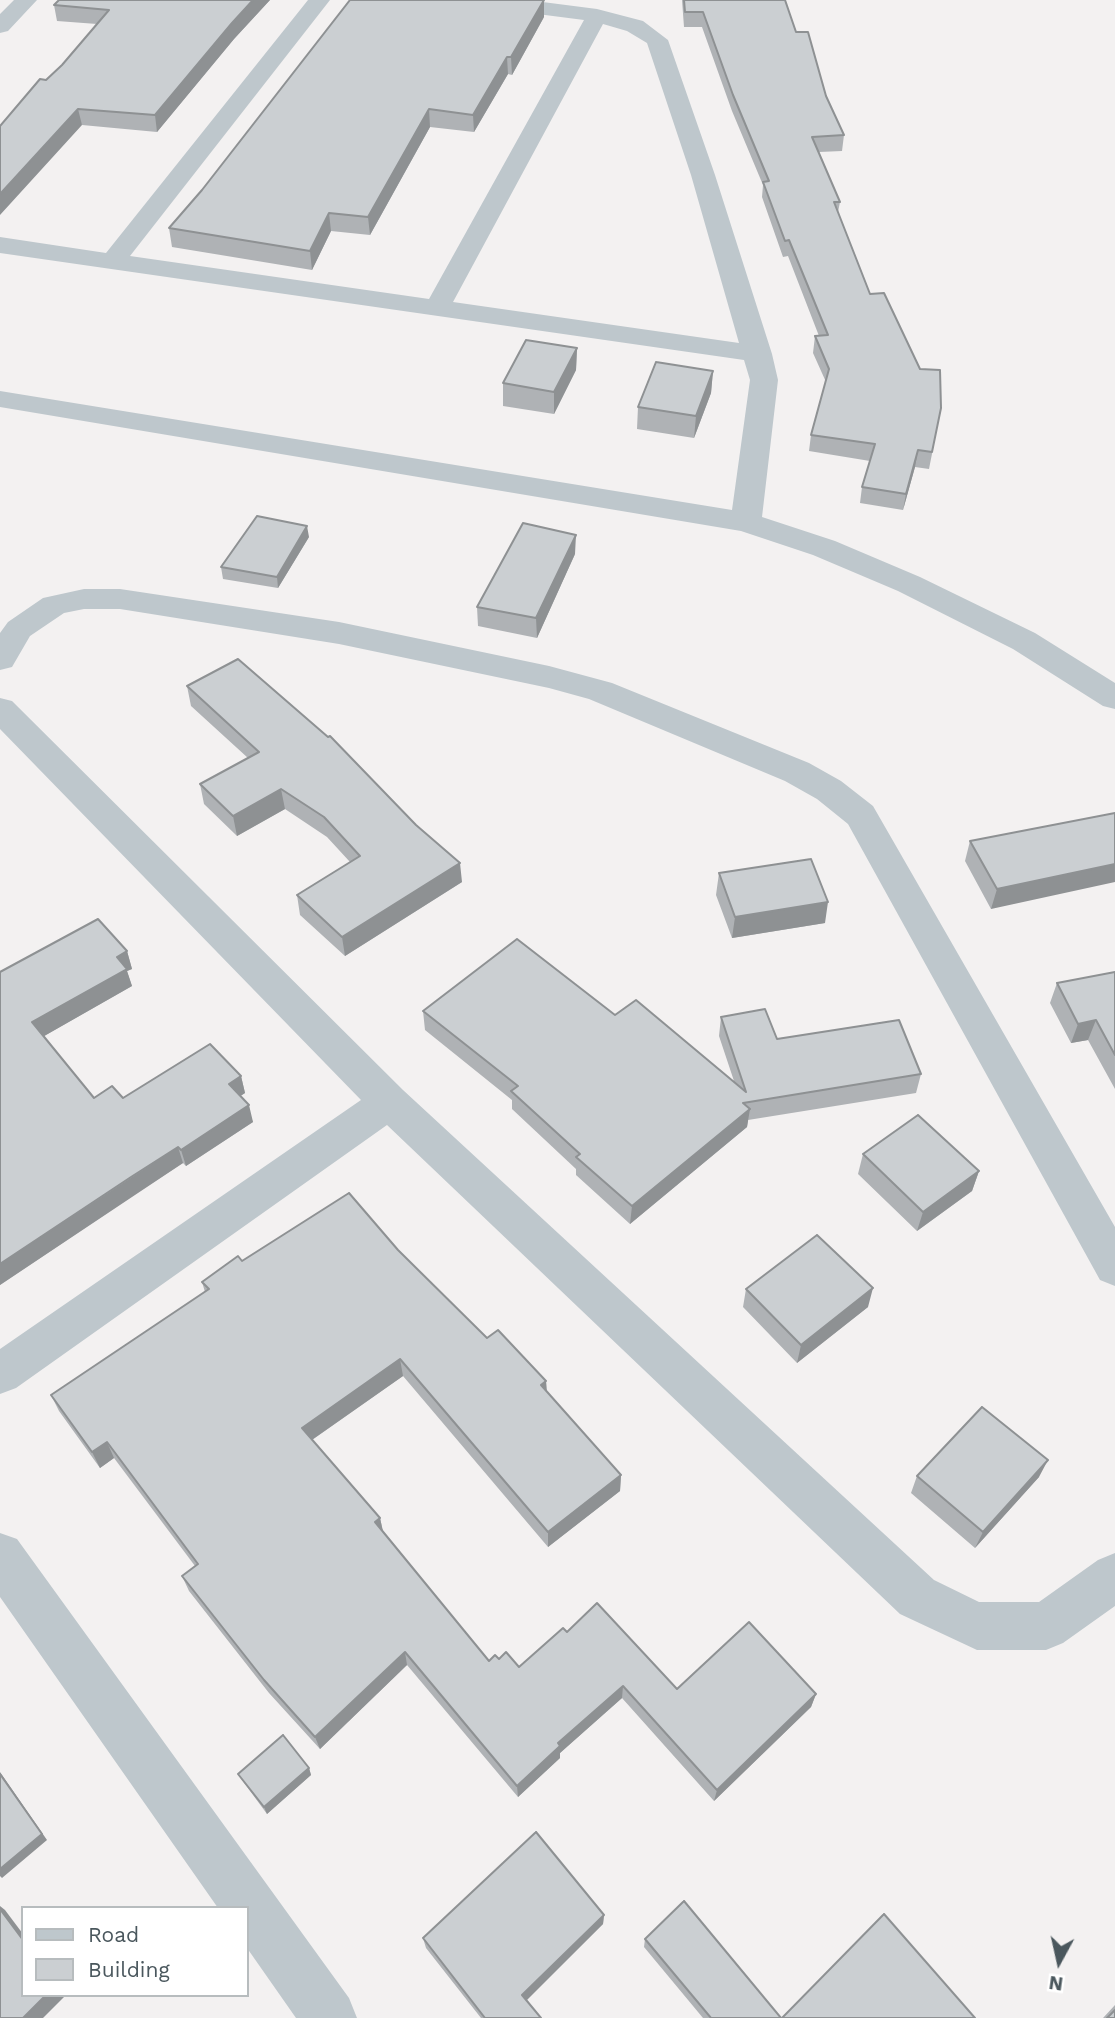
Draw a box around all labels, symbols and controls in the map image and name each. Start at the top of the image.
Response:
legend [21,1906,248,1997]
text: Road [88,1922,139,1947]
north arrow [1024,1927,1094,1997]
text: Building [88,1957,170,1982]
text: N [1047,1971,1065,1996]

